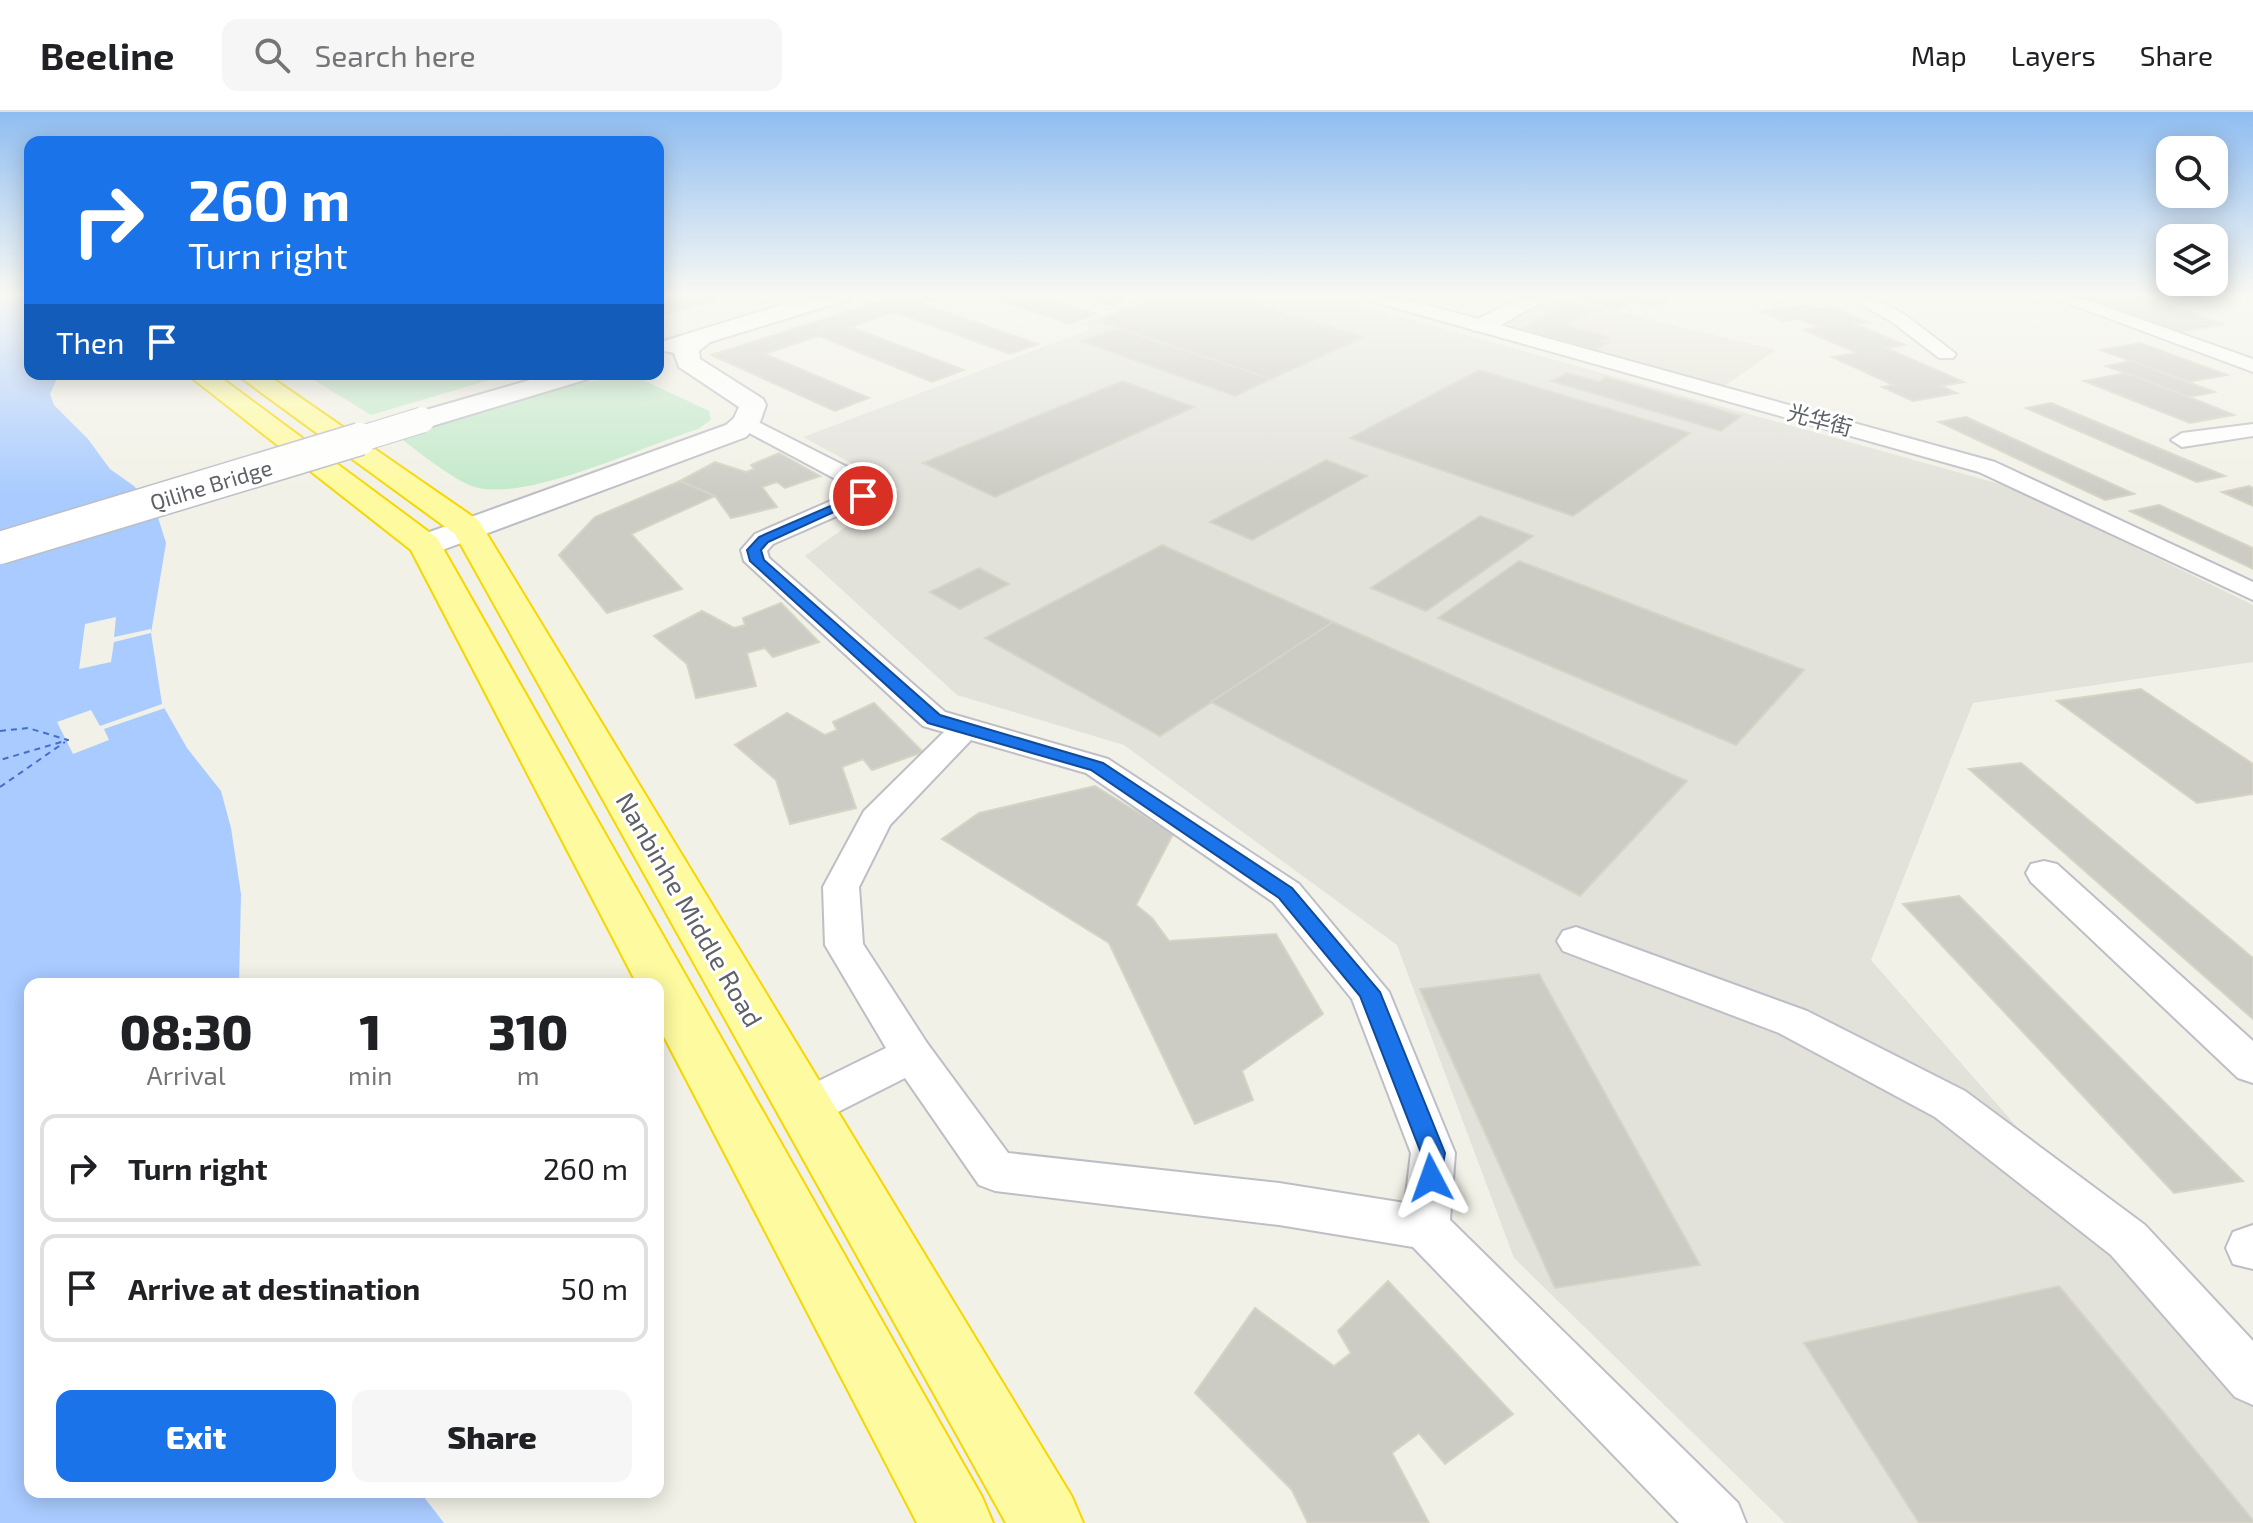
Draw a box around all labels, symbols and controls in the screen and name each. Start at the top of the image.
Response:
search box [222,19,782,91]
text: Beeline [40,32,174,78]
icon: search [250,33,294,77]
text: Search here [314,37,476,73]
text: Map [1911,38,1967,72]
text: Layers [2011,38,2096,72]
text: Share [2140,38,2213,72]
map controls [2156,136,2228,296]
button: search [2156,136,2228,208]
text: 260 m [188,165,350,232]
icon: right [56,168,160,272]
button: layers [2156,224,2228,296]
text: Turn right [188,233,348,276]
icon: arrive [140,320,184,364]
text: Then [56,324,124,360]
street label: 光华街 [1785,398,1856,440]
street label: Qilihe Bridge [147,453,275,516]
pin [829,462,897,530]
icon: arrive [841,474,885,518]
street label: Nanbinhe Middle Road [611,787,770,1032]
text: 08:30 [120,1002,252,1060]
text: 1 [359,1002,381,1060]
text: 310 [488,1002,568,1060]
text: Arrival [146,1059,226,1090]
text: min [348,1059,392,1090]
text: m [517,1059,540,1090]
position arrow [1389,1136,1473,1220]
icon: right [60,1146,104,1190]
text: Turn right [128,1150,268,1186]
text: 260 m [543,1150,628,1186]
icon: arrive [60,1266,104,1310]
text: Arrive at destination [128,1270,420,1306]
text: 50 m [561,1270,628,1306]
button: Exit [56,1390,336,1482]
button: Share [352,1390,632,1482]

